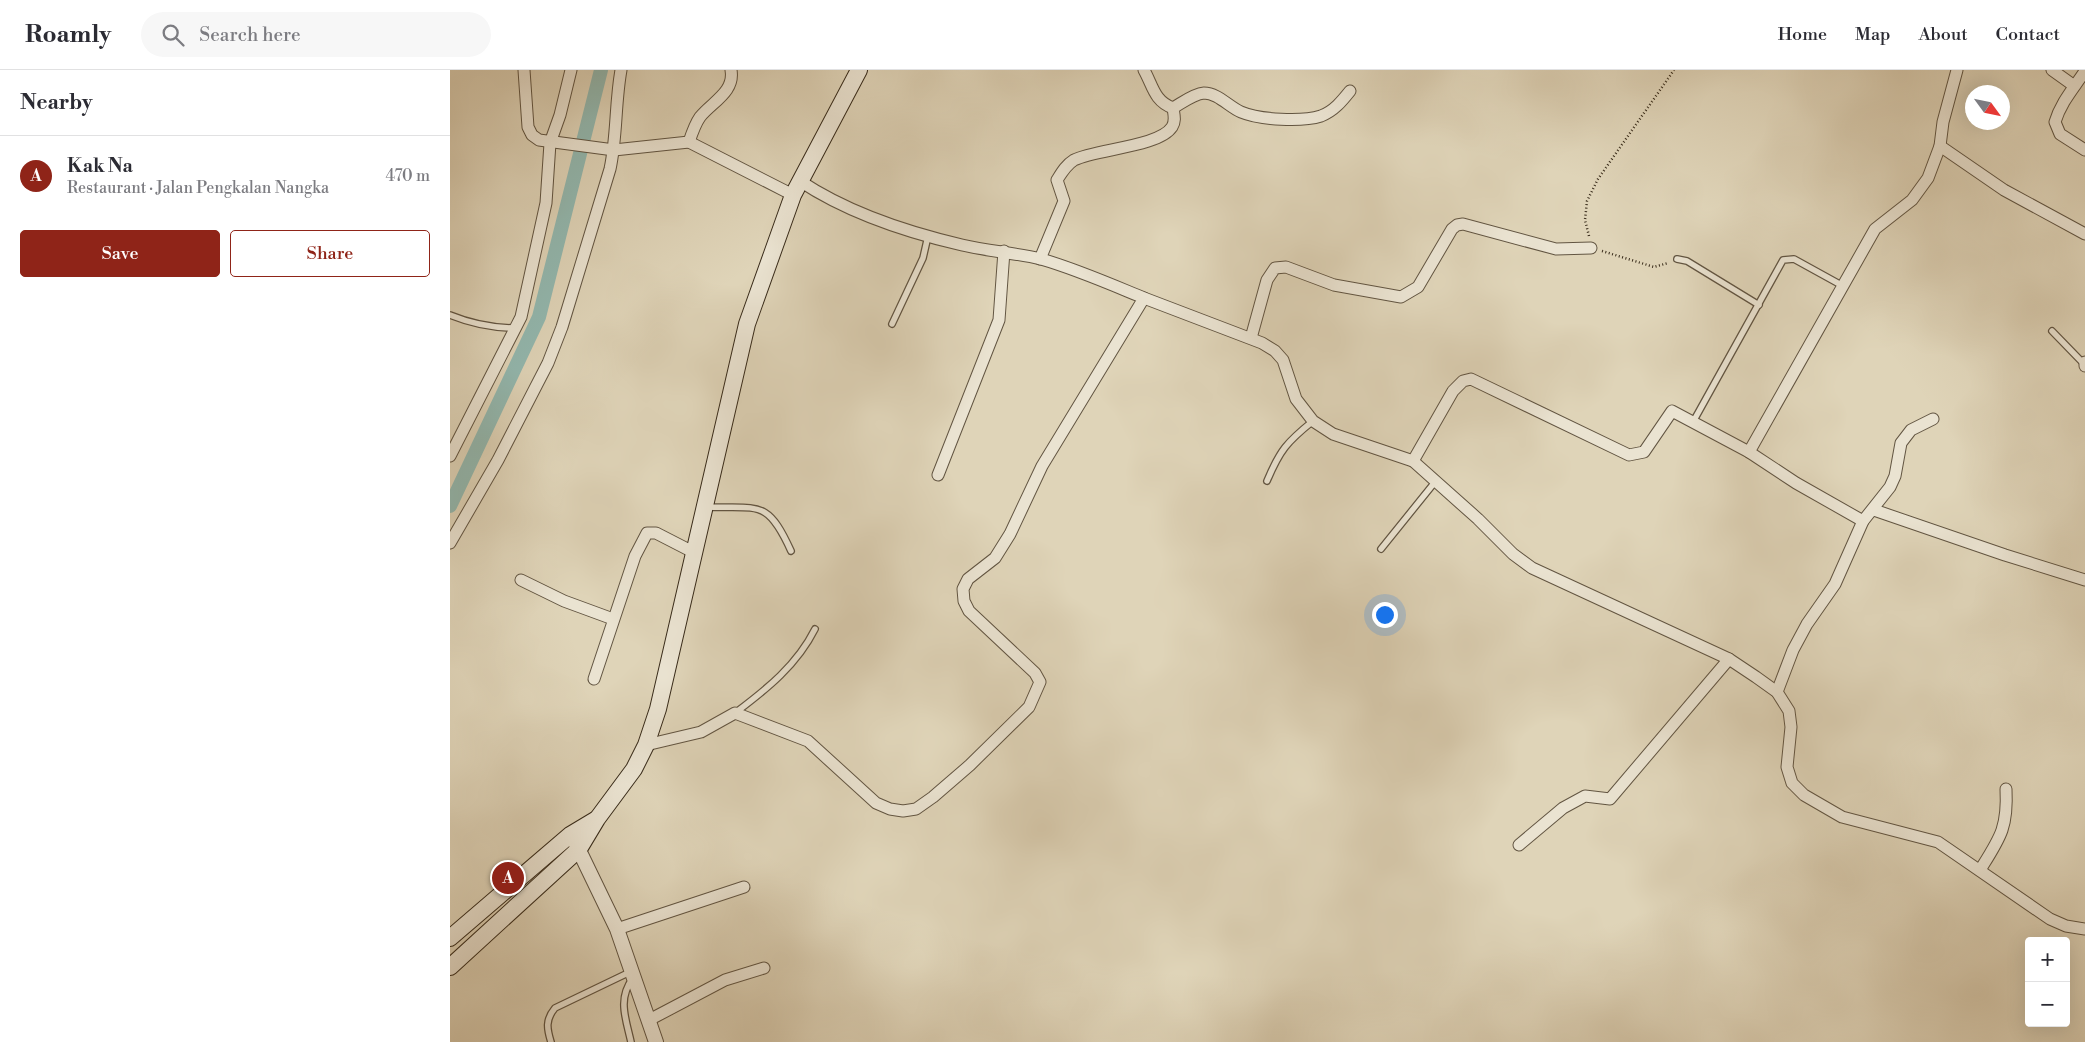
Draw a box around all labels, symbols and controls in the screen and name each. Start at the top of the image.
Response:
search box [141,12,491,57]
text: Roamly [25,20,111,50]
icon: search [159,21,187,49]
text: Search here [199,23,301,47]
text: Home [1778,23,1827,46]
text: Map [1855,23,1891,46]
text: About [1919,23,1968,46]
text: Contact [1996,23,2060,46]
north arrow [1965,85,2010,130]
text: Nearby [20,90,93,116]
text: Kak Na [67,154,133,178]
text: A [30,166,42,186]
text: 470 m [386,166,430,186]
text: Restaurant · Jalan Pengkalan Nangka [67,178,329,198]
button: Save [20,230,220,277]
button: Share [230,230,430,277]
your location [1372,602,1398,628]
pin: A [492,859,524,897]
map controls [2025,937,2070,1027]
button: + [2025,937,2070,982]
button: − [2025,982,2070,1027]

